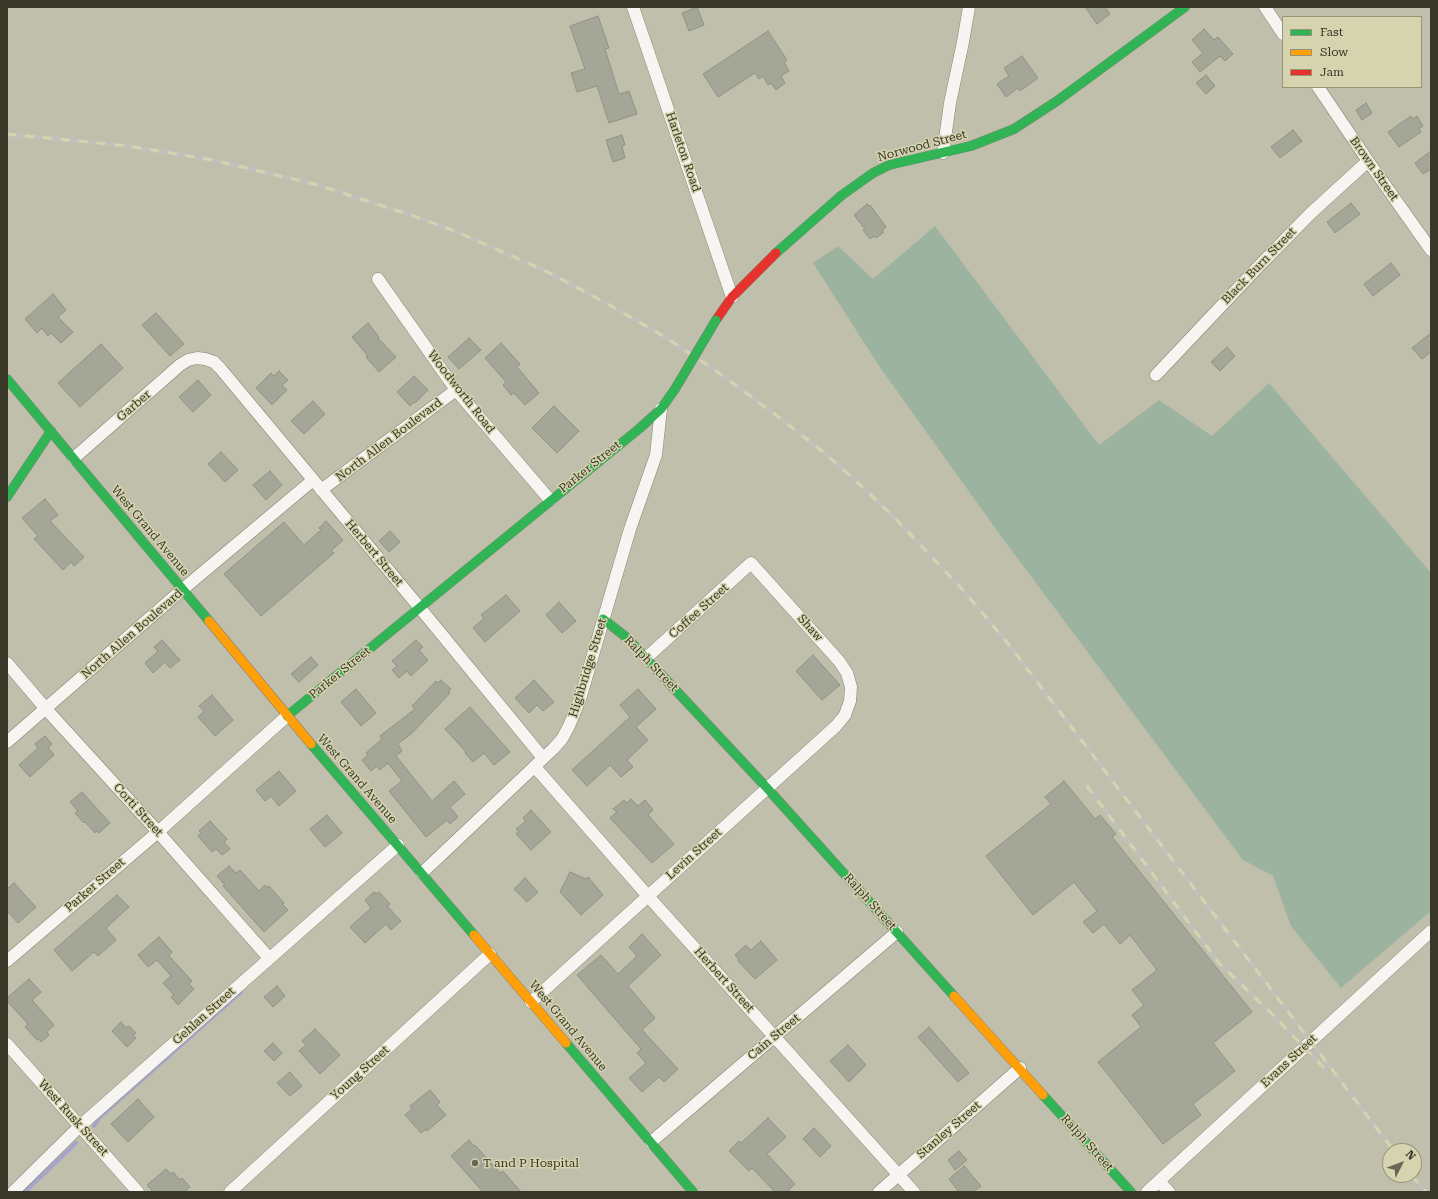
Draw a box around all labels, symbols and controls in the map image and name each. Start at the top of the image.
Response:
legend [1282,16,1422,88]
text: Fast [1320,25,1343,39]
text: Slow [1320,45,1348,59]
text: Jam [1320,65,1344,79]
street label: Harleton Road [663,110,703,194]
street label: Norwood Street [876,127,968,165]
street label: Brown Street [1347,134,1401,204]
street label: Black Burn Street [1219,225,1299,307]
street label: Woodworth Road [424,348,498,436]
street label: Garber [114,387,154,425]
street label: North Allen Boulevard [333,395,445,485]
street label: Parker Street [556,438,624,496]
street label: West Grand Avenue [108,483,192,579]
street label: Herbert Street [342,517,406,589]
street label: Coffee Street [666,580,732,642]
street label: North Allen Boulevard [78,586,186,682]
street label: Shaw [794,612,826,644]
street label: Highbridge Street [566,617,610,719]
street label: Ralph Street [621,633,681,695]
street label: Parker Street [306,644,374,702]
street label: West Grand Avenue [314,731,400,827]
street label: Corti Street [110,780,166,840]
street label: Levin Street [663,825,725,883]
street label: Parker Street [62,855,128,915]
street label: Ralph Street [841,871,899,933]
street label: Herbert Street [691,944,757,1016]
street label: West Grand Avenue [526,978,610,1074]
street label: Gehlan Street [170,984,238,1048]
street label: Cain Street [745,1011,803,1063]
street label: Evans Street [1258,1031,1320,1091]
street label: Young Street [328,1043,392,1103]
street label: West Rusk Street [35,1077,111,1159]
street label: Stanley Street [914,1098,984,1162]
street label: Ralph Street [1058,1112,1116,1174]
north arrow [1382,1143,1422,1183]
text: N [1403,1148,1418,1163]
place label: T and P Hospital [483,1156,579,1170]
marker: T and P Hospital [470,1158,480,1168]

